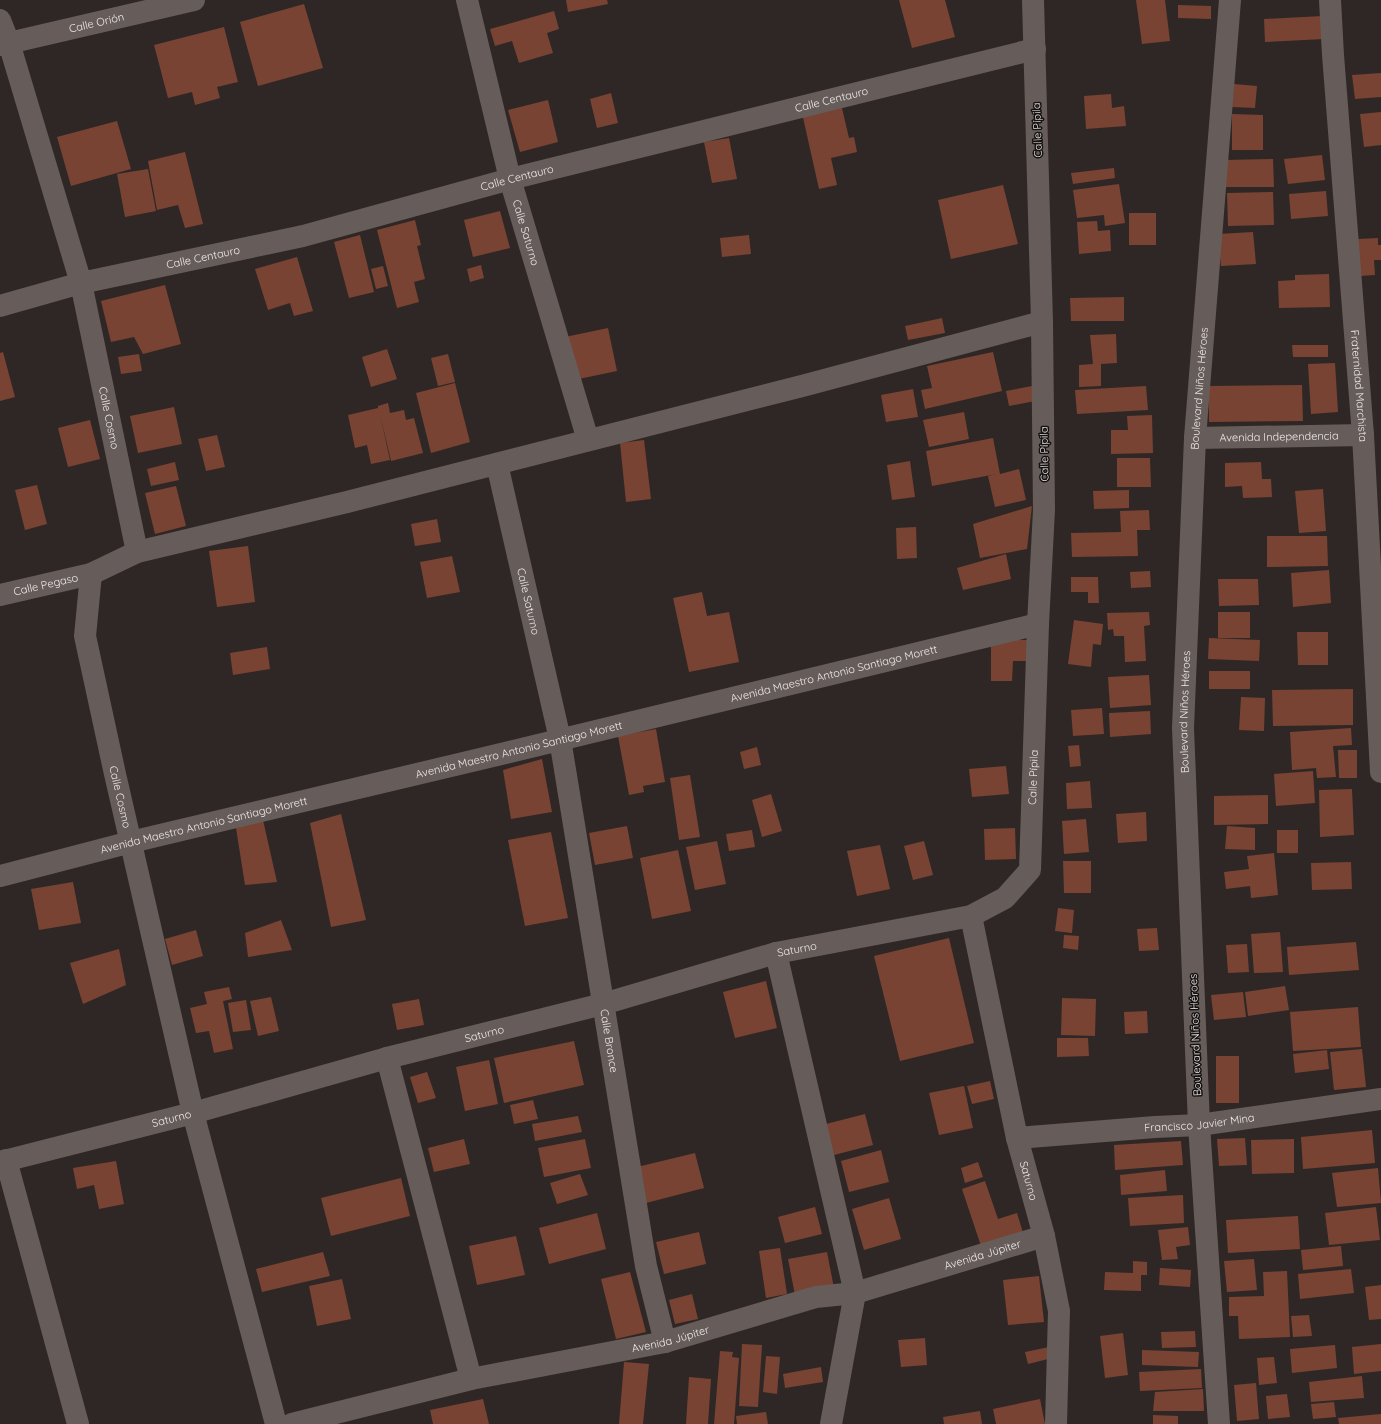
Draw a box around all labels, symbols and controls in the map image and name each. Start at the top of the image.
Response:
street label: Calle Orión [68,9,125,36]
street label: Calle Centauro [793,84,870,115]
street label: Calle Pípila [1029,102,1045,158]
street label: Calle Centauro [479,161,555,194]
street label: Calle Saturno [510,198,543,268]
street label: Calle Centauro [165,242,242,272]
street label: Boulevard Niños Héroes [1188,327,1211,450]
street label: Fraternidad Marchista [1348,329,1370,442]
street label: Calle Cosmo [96,385,122,451]
street label: Calle Pípila [1037,426,1051,482]
street label: Avenida Independencia [1219,428,1339,445]
street label: Calle Saturno [514,567,543,637]
street label: Calle Pegaso [12,570,80,599]
street label: Avenida Maestro Antonio Santiago Morett [729,642,939,705]
street label: Boulevard Niños Héroes [1176,650,1193,774]
street label: Avenida Maestro Antonio Santiago Morett [414,718,624,781]
street label: Calle Pípila [1025,749,1041,805]
street label: Calle Cosmo [106,764,134,830]
street label: Avenida Maestro Antonio Santiago Morett [99,793,309,857]
street label: Saturno [776,938,818,960]
street label: Boulevard Niños Héroes [1186,974,1204,1096]
street label: Calle Bronce [597,1008,621,1074]
street label: Saturno [463,1022,506,1045]
street label: Saturno [150,1107,193,1130]
street label: Francisco Javier Mina [1144,1110,1255,1135]
street label: Saturno [1017,1159,1041,1202]
street label: Avenida Júpiter [942,1236,1023,1273]
street label: Avenida Júpiter [630,1322,712,1355]

